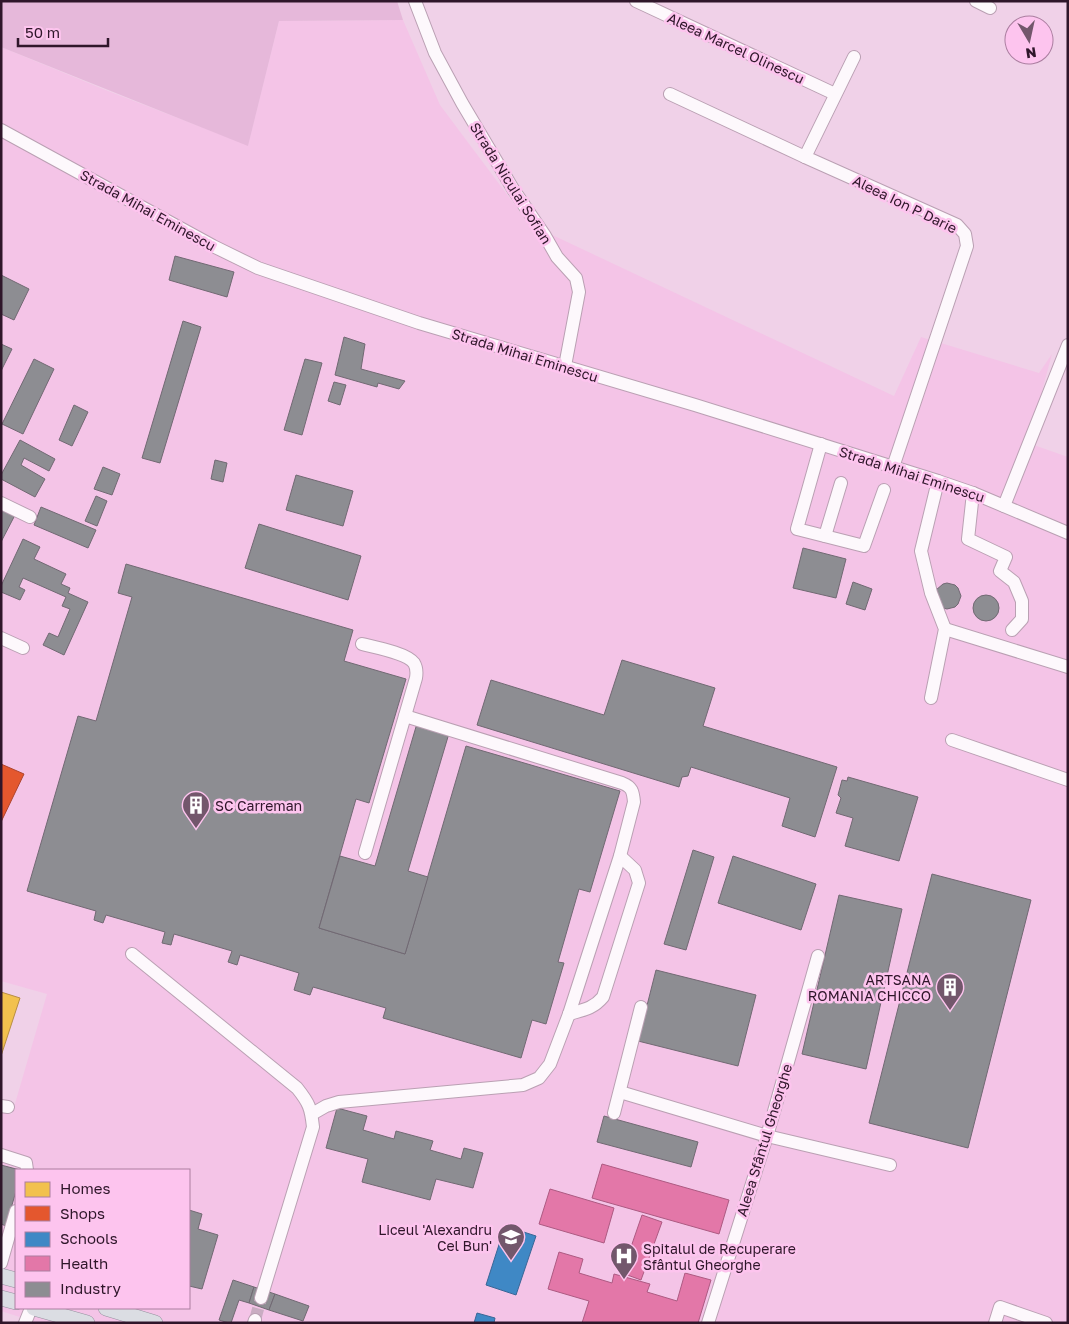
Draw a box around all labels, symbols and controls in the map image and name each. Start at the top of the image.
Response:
street label: Aleea Marcel Olinescu [665,9,807,87]
scale bar [18,15,108,47]
north arrow [1004,15,1054,65]
text: 50 m [25,23,60,41]
text: N [1025,44,1038,63]
street label: Strada Niculai Sofian [467,119,555,247]
street label: Strada Mihai Eminescu [77,166,219,254]
street label: Aleea Ion P Darie [850,171,960,237]
street label: Strada Mihai Eminescu [450,325,600,385]
street label: Strada Mihai Eminescu [837,442,987,506]
building icon: SC Carreman [181,790,211,829]
place label: SC Carreman [215,797,302,814]
place label: ARTSANA ROMANIA CHICCO [808,971,932,1004]
building icon: ARTSANA ROMANIA CHICCO [935,972,965,1011]
street label: Aleea Sfântul Gheorghe [733,1062,795,1218]
legend [15,1169,190,1309]
text: Homes [60,1179,110,1197]
text: Shops [60,1204,105,1222]
place label: Liceul 'Alexandru Cel Bun' [378,1221,492,1254]
school or university icon: Liceul 'Alexandru Cel Bun' [496,1222,526,1261]
text: Schools [60,1229,118,1247]
place label: Spitalul de Recuperare Sfântul Gheorghe [643,1240,796,1273]
hospital icon: Spitalul de Recuperare Sfântul Gheorghe [609,1241,639,1280]
text: Health [60,1254,108,1272]
text: Industry [60,1279,121,1297]

